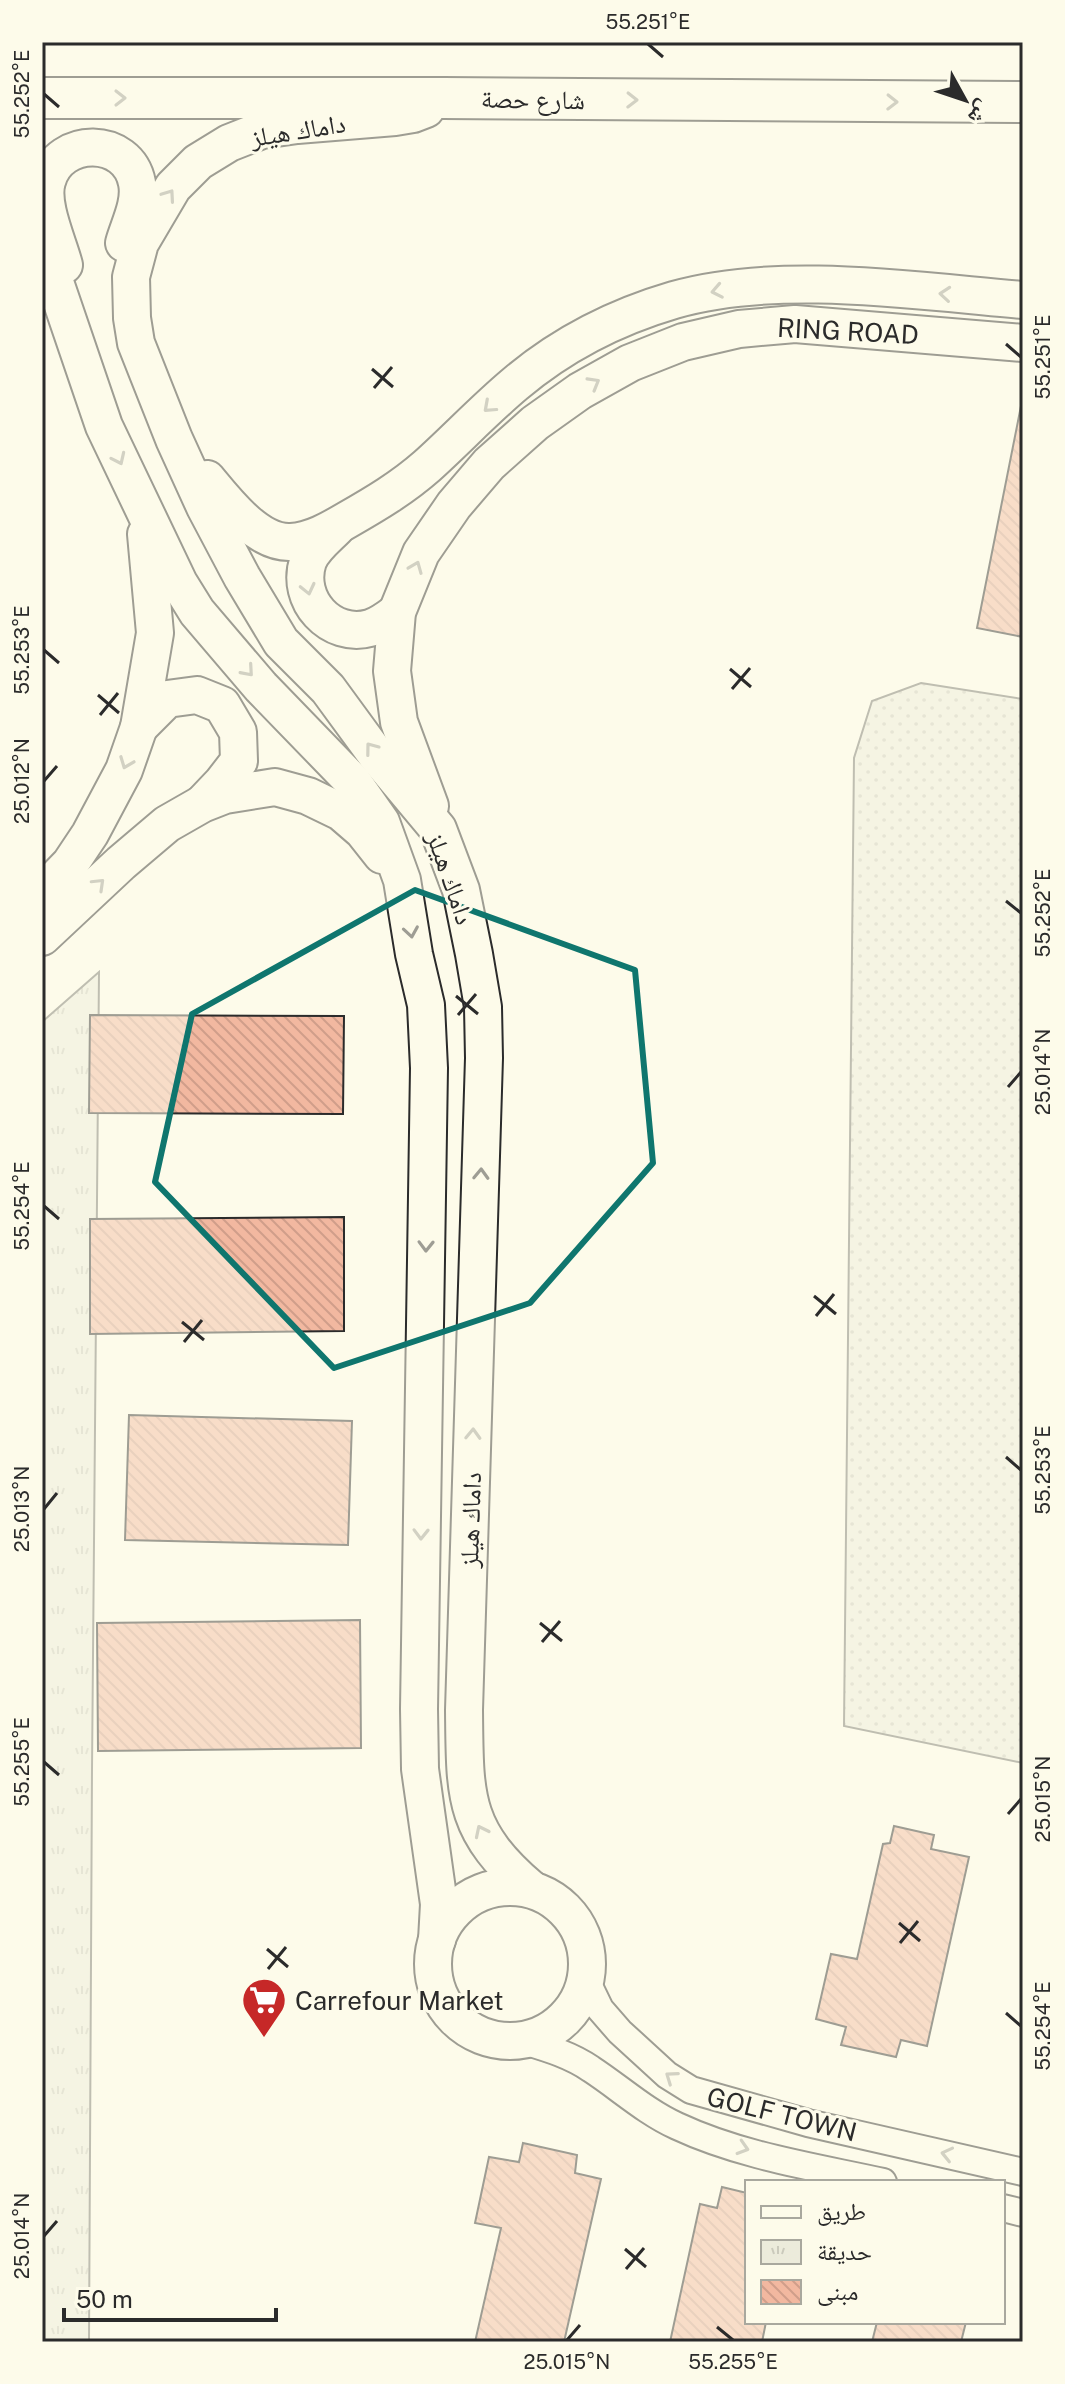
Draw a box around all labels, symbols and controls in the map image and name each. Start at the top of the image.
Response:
text: 55.251°E [605,10,691,34]
text: 55.252°E [10,50,34,138]
north arrow [925,60,1005,140]
street label: شارع حصة [481,83,585,116]
one-way arrow [114,89,127,107]
one-way arrow [626,91,639,109]
one-way arrow [886,93,899,111]
text: ش [962,95,998,130]
street label: داماك هيلز [247,107,348,153]
one-way arrow [159,190,174,204]
one-way arrow [711,282,724,299]
one-way arrow [938,286,951,303]
street label: RING ROAD [776,312,920,350]
text: 55.251°E [1031,314,1055,400]
one-way arrow [586,377,600,393]
one-way arrow [484,397,499,412]
one-way arrow [109,451,125,465]
one-way arrow [406,561,422,575]
one-way arrow [299,582,316,596]
text: 55.253°E [10,605,34,695]
one-way arrow [238,662,253,677]
text: 25.012°N [10,738,34,824]
one-way arrow [367,742,381,757]
one-way arrow [119,755,136,769]
street label: داماك هيلز [420,827,481,928]
text: 55.252°E [1031,869,1055,957]
one-way arrow [90,880,105,894]
one-way arrow [401,925,418,939]
text: 25.014°N [1031,1029,1055,1115]
text: 55.254°E [10,1161,34,1251]
one-way arrow [472,1167,489,1180]
one-way arrow [417,1240,435,1253]
text: 55.253°E [1031,1425,1055,1515]
one-way arrow [464,1427,481,1440]
text: 25.013°N [10,1466,34,1552]
street label: داماك هيلز [453,1472,487,1569]
one-way arrow [413,1528,430,1541]
text: 55.255°E [10,1717,34,1807]
text: 25.015°N [1031,1756,1055,1842]
one-way arrow [475,1824,491,1839]
supermarket icon: Carrefour Market [240,1976,288,2039]
text: 55.254°E [1031,1981,1055,2071]
place label: Carrefour Market [295,1985,504,2016]
one-way arrow [665,2072,680,2087]
street label: GOLF TOWN [704,2080,860,2148]
one-way arrow [735,2139,749,2155]
one-way arrow [941,2146,954,2163]
legend [745,2180,1005,2324]
text: 25.014°N [10,2193,34,2279]
text: طريق [817,2197,866,2226]
text: حديقة [817,2237,872,2265]
scale bar [64,2272,276,2322]
text: مبنى [817,2277,858,2306]
text: 50 m [76,2285,133,2313]
text: 25.015°N [524,2350,610,2374]
text: 55.255°E [688,2350,778,2374]

